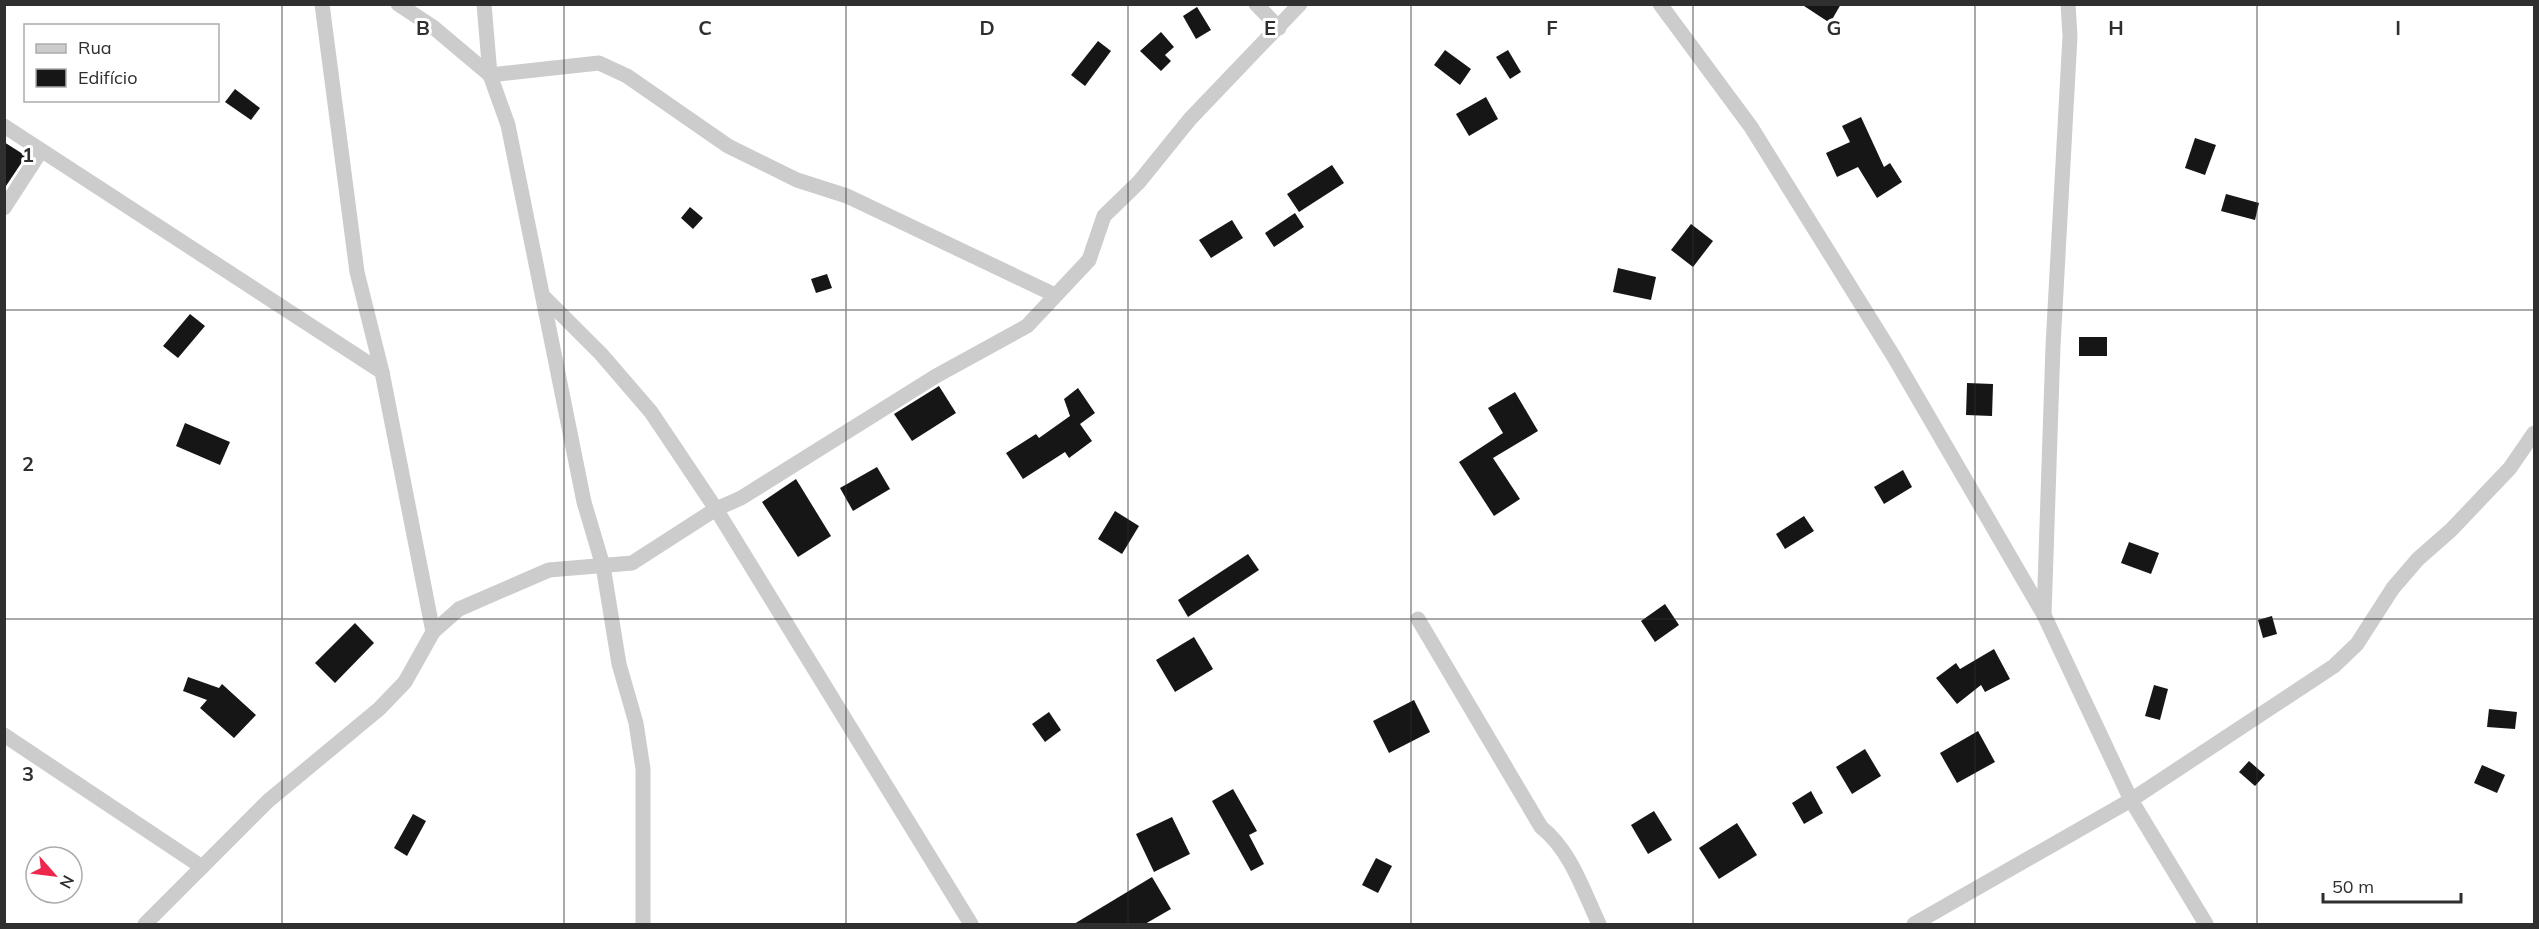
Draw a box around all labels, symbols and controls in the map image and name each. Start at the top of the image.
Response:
text: B [416,15,430,40]
text: C [698,15,712,40]
text: D [979,15,995,40]
text: E [1264,15,1276,40]
text: F [1546,15,1558,40]
text: G [1827,15,1841,40]
text: H [2108,15,2124,40]
text: I [2395,15,2401,40]
legend [24,24,219,102]
text: Rua [78,36,112,59]
text: Edifício [78,66,137,89]
text: 1 [22,142,34,167]
text: 2 [22,451,34,476]
text: 3 [22,761,34,786]
north arrow [24,845,84,905]
scale bar [2323,866,2461,904]
text: N [56,872,79,892]
text: 50 m [2332,875,2374,898]

